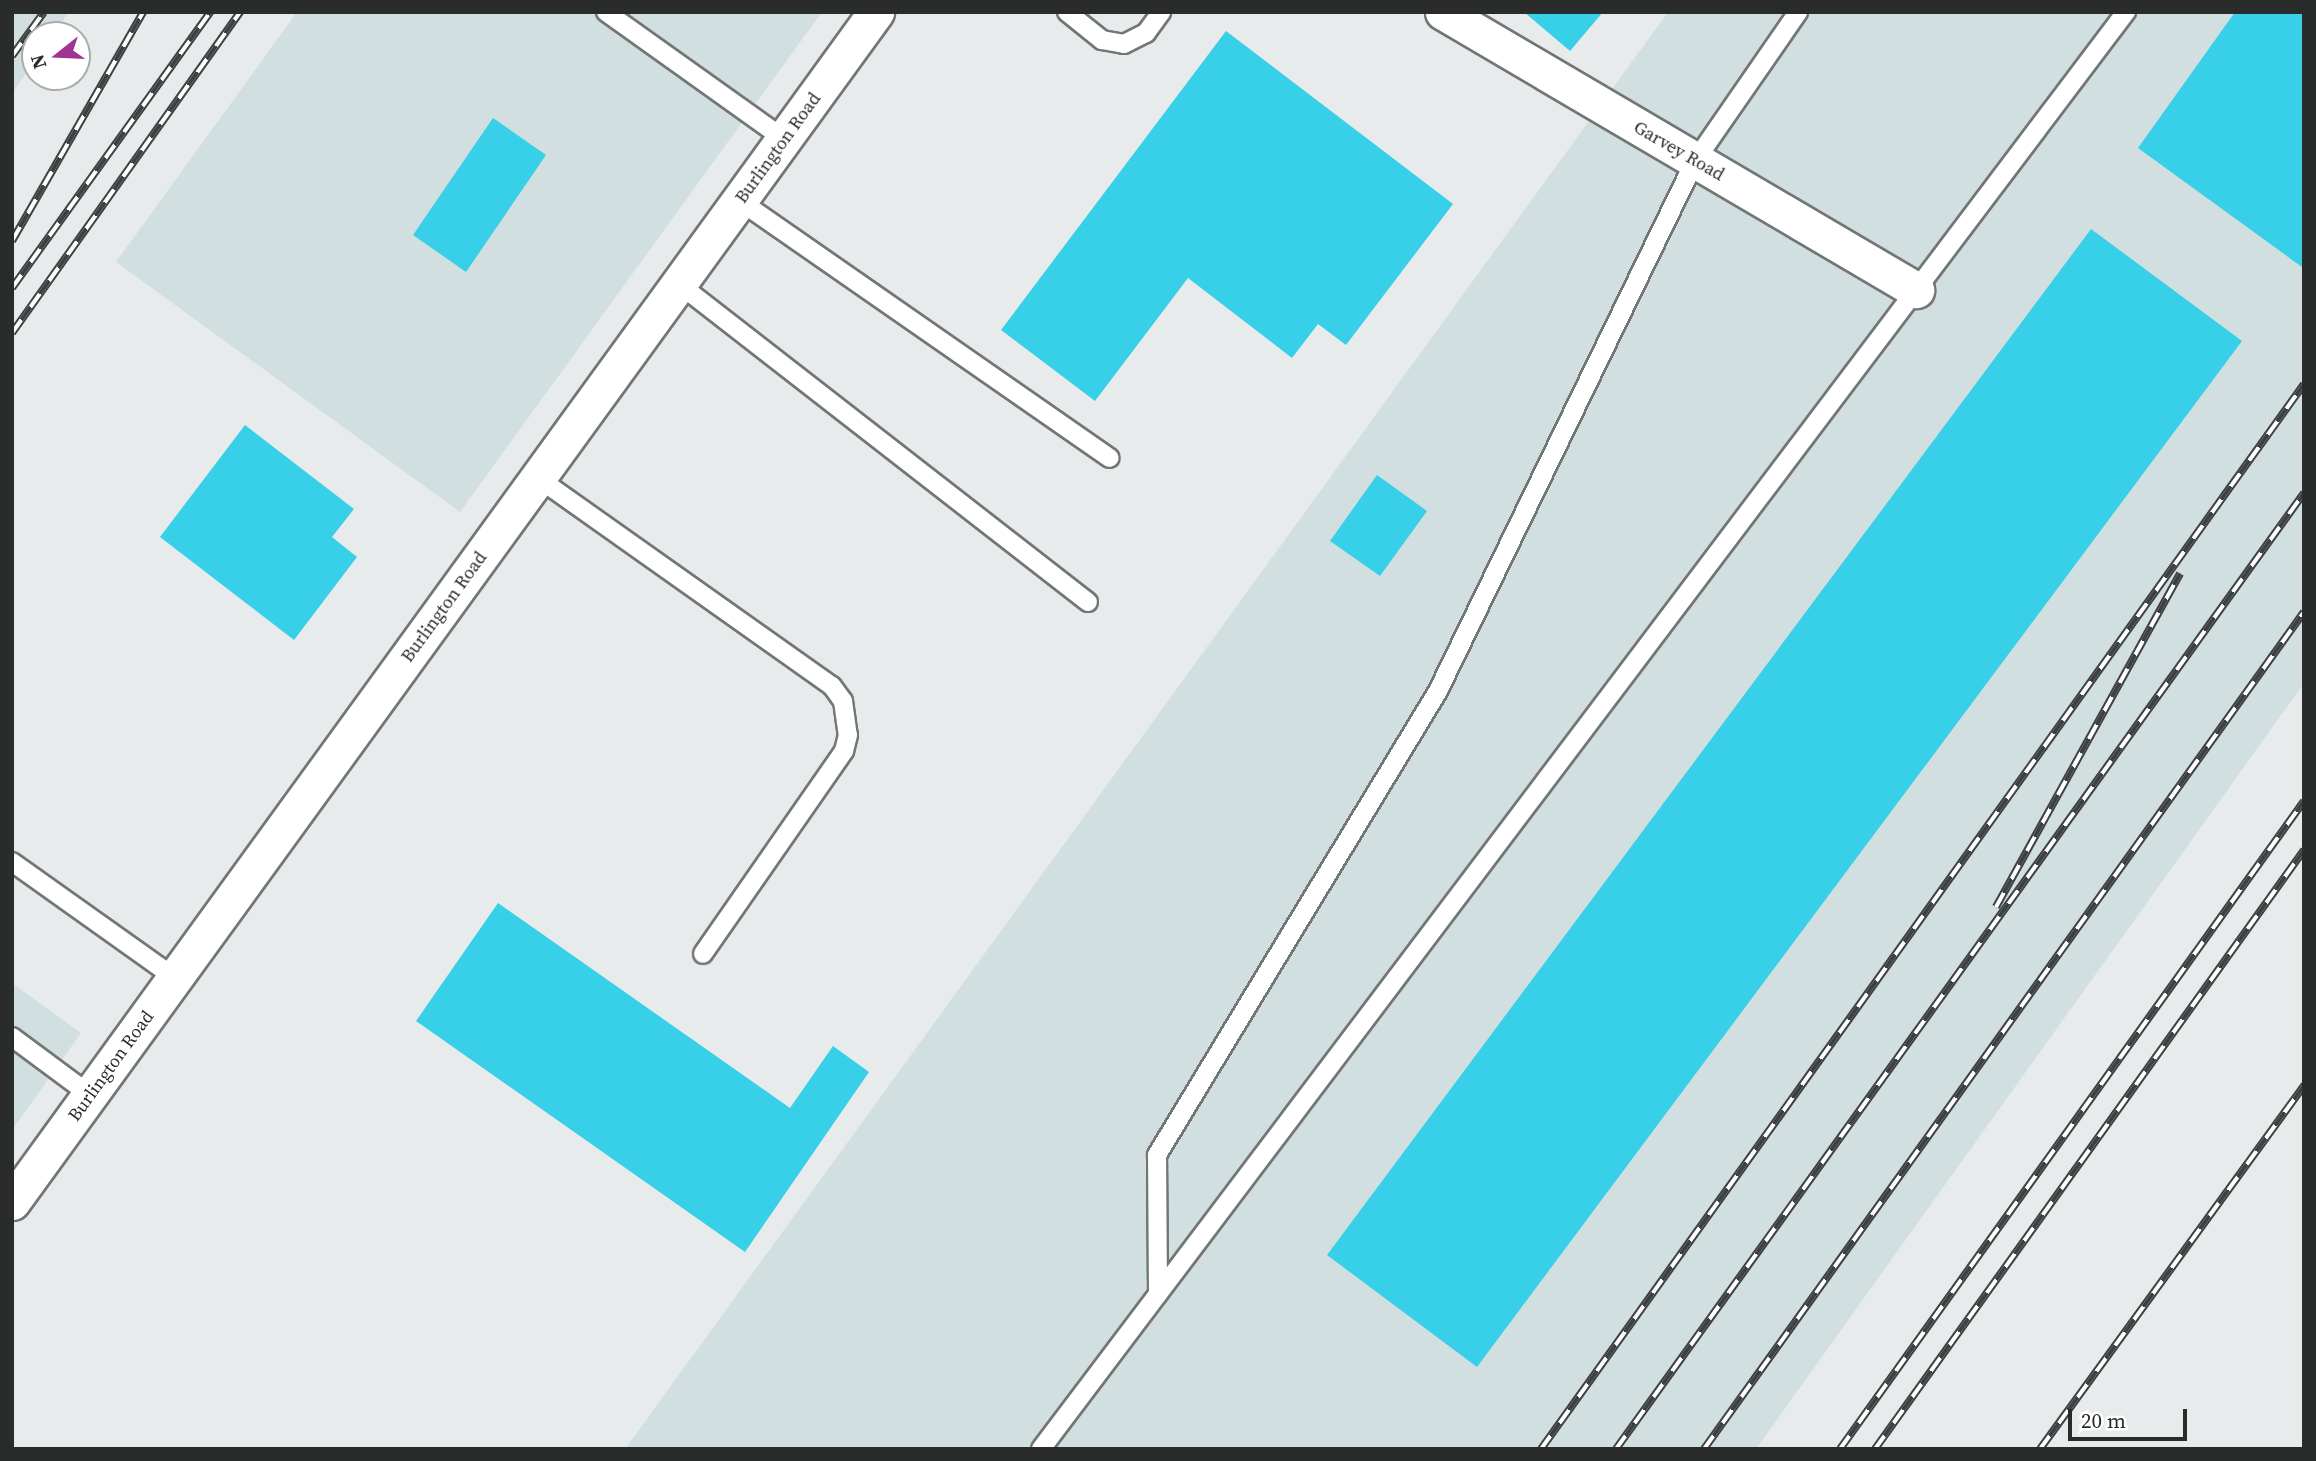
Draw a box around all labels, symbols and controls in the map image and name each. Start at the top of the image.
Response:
north arrow [21,21,91,91]
text: N [23,51,52,72]
street label: Burlington Road [731,88,825,208]
street label: Garvey Road [1630,116,1728,186]
street label: Burlington Road [397,547,491,667]
street label: Burlington Road [64,1006,158,1126]
scale bar [2071,1394,2190,1438]
text: 20 m [2081,1406,2126,1435]

